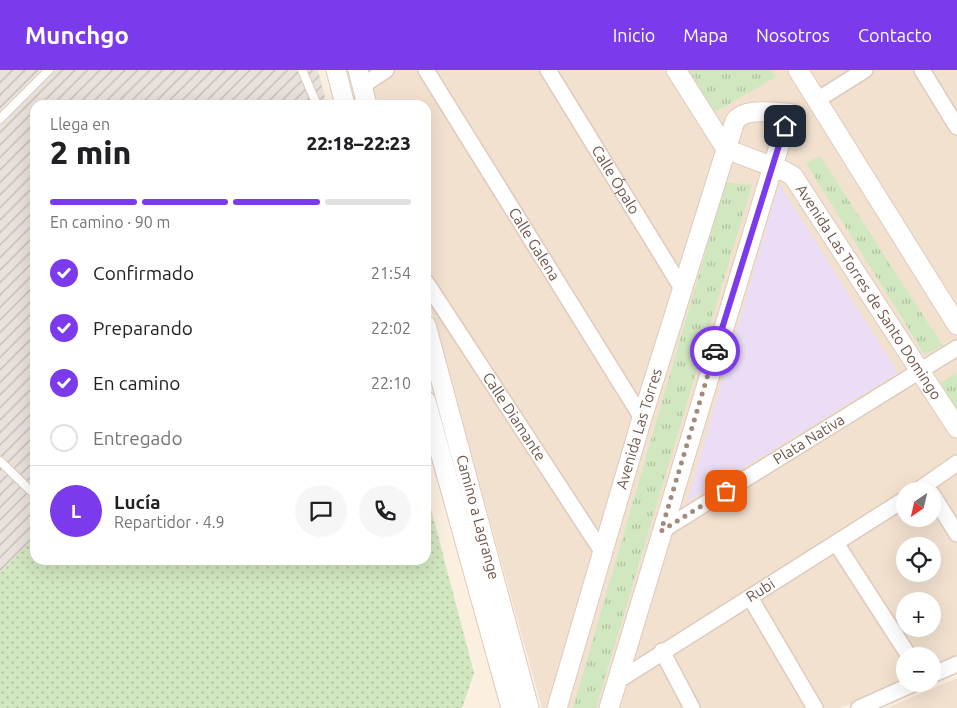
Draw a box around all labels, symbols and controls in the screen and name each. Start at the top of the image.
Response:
text: Munchgo [25,22,129,49]
text: Inicio [613,25,655,45]
text: Mapa [683,25,728,45]
text: Nosotros [756,25,830,45]
text: Contacto [858,25,932,45]
pin [764,105,806,147]
icon: home [771,112,799,140]
text: Llega en [50,115,110,133]
text: 22:18–22:23 [306,132,411,154]
text: 2 min [50,134,131,170]
street label: Calle Ópalo [588,142,643,217]
street label: Avenida Las Torres de Santo Domingo [793,181,945,403]
street label: Calle Galena [506,204,564,284]
text: En camino · 90 m [50,213,170,231]
icon: check [50,259,78,287]
text: Confirmado [93,262,194,284]
text: 21:54 [371,264,411,282]
icon: check [50,314,78,342]
text: Preparando [93,317,193,339]
text: 22:02 [371,319,411,337]
courier [690,326,740,376]
icon: car [701,337,729,365]
street label: Avenida Las Torres [613,366,665,491]
icon: check [50,369,78,397]
street label: Calle Diamante [479,369,549,464]
text: En camino [93,372,180,394]
text: 22:10 [371,374,411,392]
street label: Plata Nativa [770,411,848,468]
text: Entregado [93,427,183,449]
street label: Camino a Lagrange [453,453,503,581]
pin [705,470,747,512]
icon: bag [712,477,740,505]
north arrow [896,482,941,528]
map controls [896,482,941,692]
button: chat [295,485,347,537]
button: phone [359,485,411,537]
text: Lucía [114,491,161,513]
text: L [71,500,81,522]
text: Repartidor · 4.9 [114,513,225,531]
button: locate [896,537,941,582]
street label: Rubi [743,575,778,605]
button: + [896,592,941,637]
button: − [896,647,941,692]

